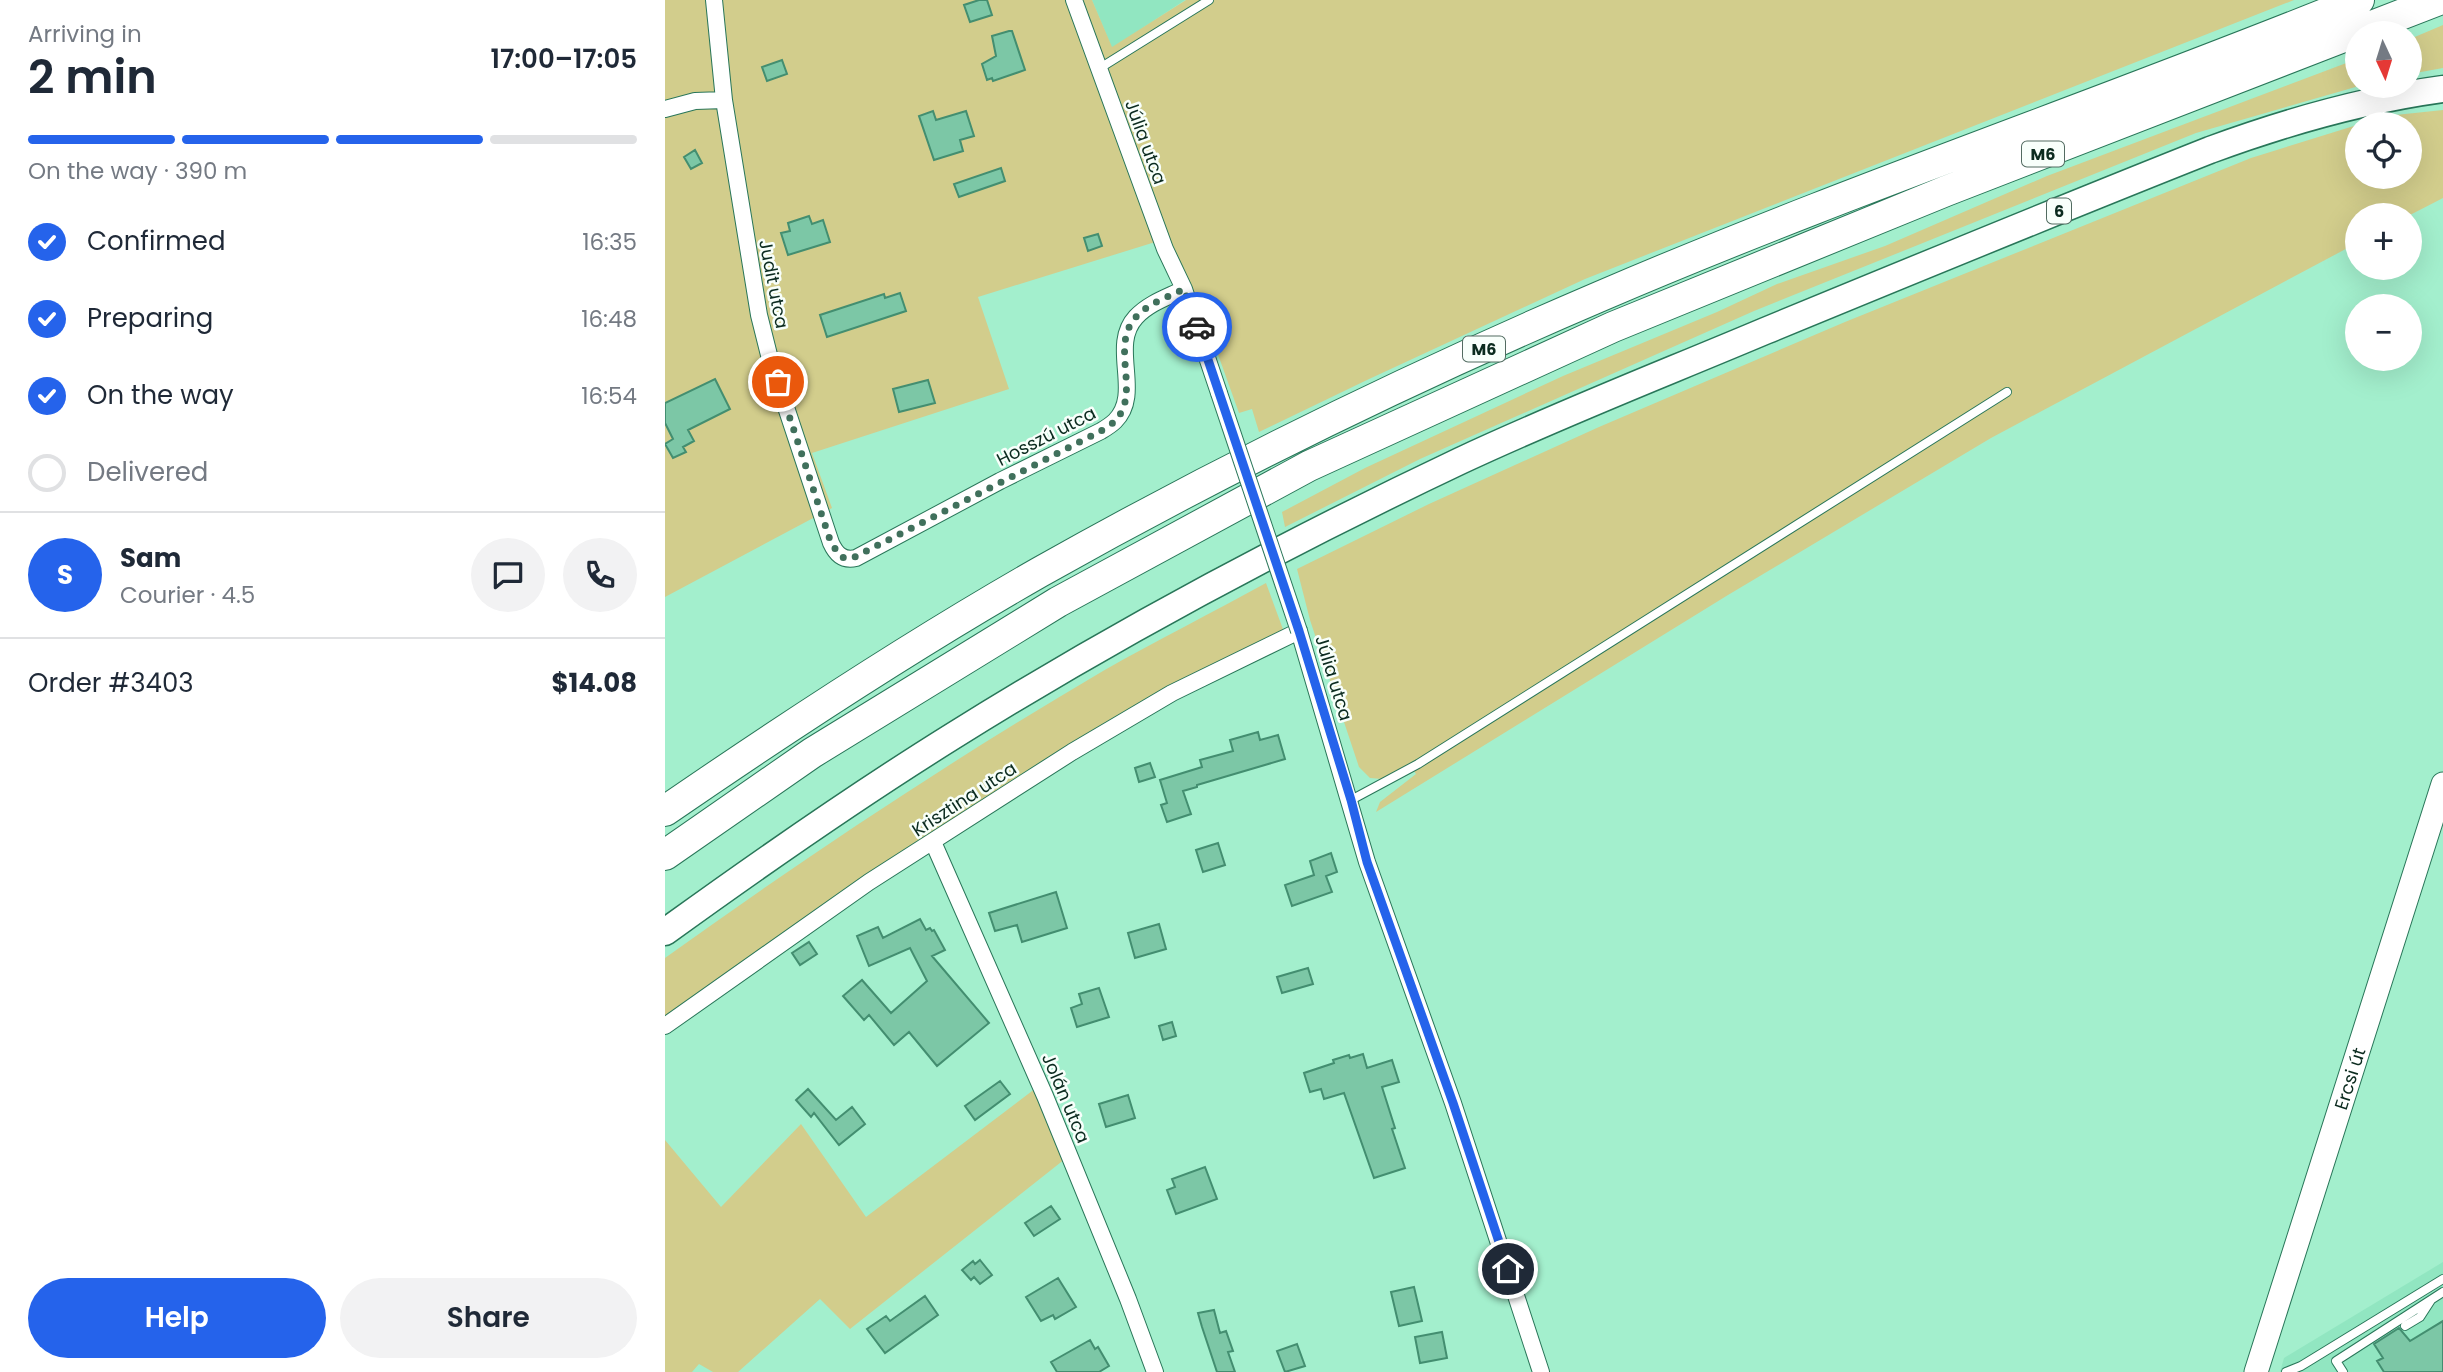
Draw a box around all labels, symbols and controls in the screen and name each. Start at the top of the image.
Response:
text: Arriving in [28,18,142,50]
north arrow [2345,21,2422,98]
map controls [2345,21,2422,371]
text: 17:00–17:05 [491,41,637,77]
text: 2 min [28,45,157,109]
street label: Júlia utca [1119,96,1173,188]
button: locate [2345,112,2422,189]
road number: M6 [2022,142,2064,166]
text: On the way · 390 m [28,155,247,187]
road number: 6 [2047,198,2071,224]
button: + [2345,203,2422,280]
icon: check [28,223,66,261]
text: Confirmed [87,223,225,259]
text: 16:35 [582,226,637,258]
street label: Judit utca [753,237,795,331]
courier [1162,292,1232,362]
button: − [2345,294,2422,371]
icon: check [28,300,66,338]
text: Preparing [87,300,213,336]
text: 16:48 [581,303,637,335]
icon: car [1178,308,1216,346]
road number: M6 [1463,336,1505,362]
pin [748,352,808,412]
icon: bag [759,363,797,401]
icon: check [28,377,66,415]
text: On the way [87,377,234,413]
text: 16:54 [581,380,637,412]
street label: Hosszú utca [992,400,1100,472]
text: Delivered [87,454,208,490]
button: chat [471,538,545,612]
button: phone [563,538,637,612]
text: Sam [120,540,181,576]
text: S [57,557,73,593]
text: Courier · 4.5 [120,579,255,611]
street label: Júlia utca [1309,632,1359,724]
text: Order #3403 [28,665,194,701]
text: $14.08 [551,665,637,701]
street label: Krisztina utca [907,756,1021,842]
street label: Ercsi út [2328,1044,2371,1113]
street label: Jolán utca [1036,1049,1096,1147]
pin [1478,1239,1538,1299]
icon: home [1489,1250,1527,1288]
button: Help [28,1278,326,1358]
button: Share [340,1278,637,1358]

